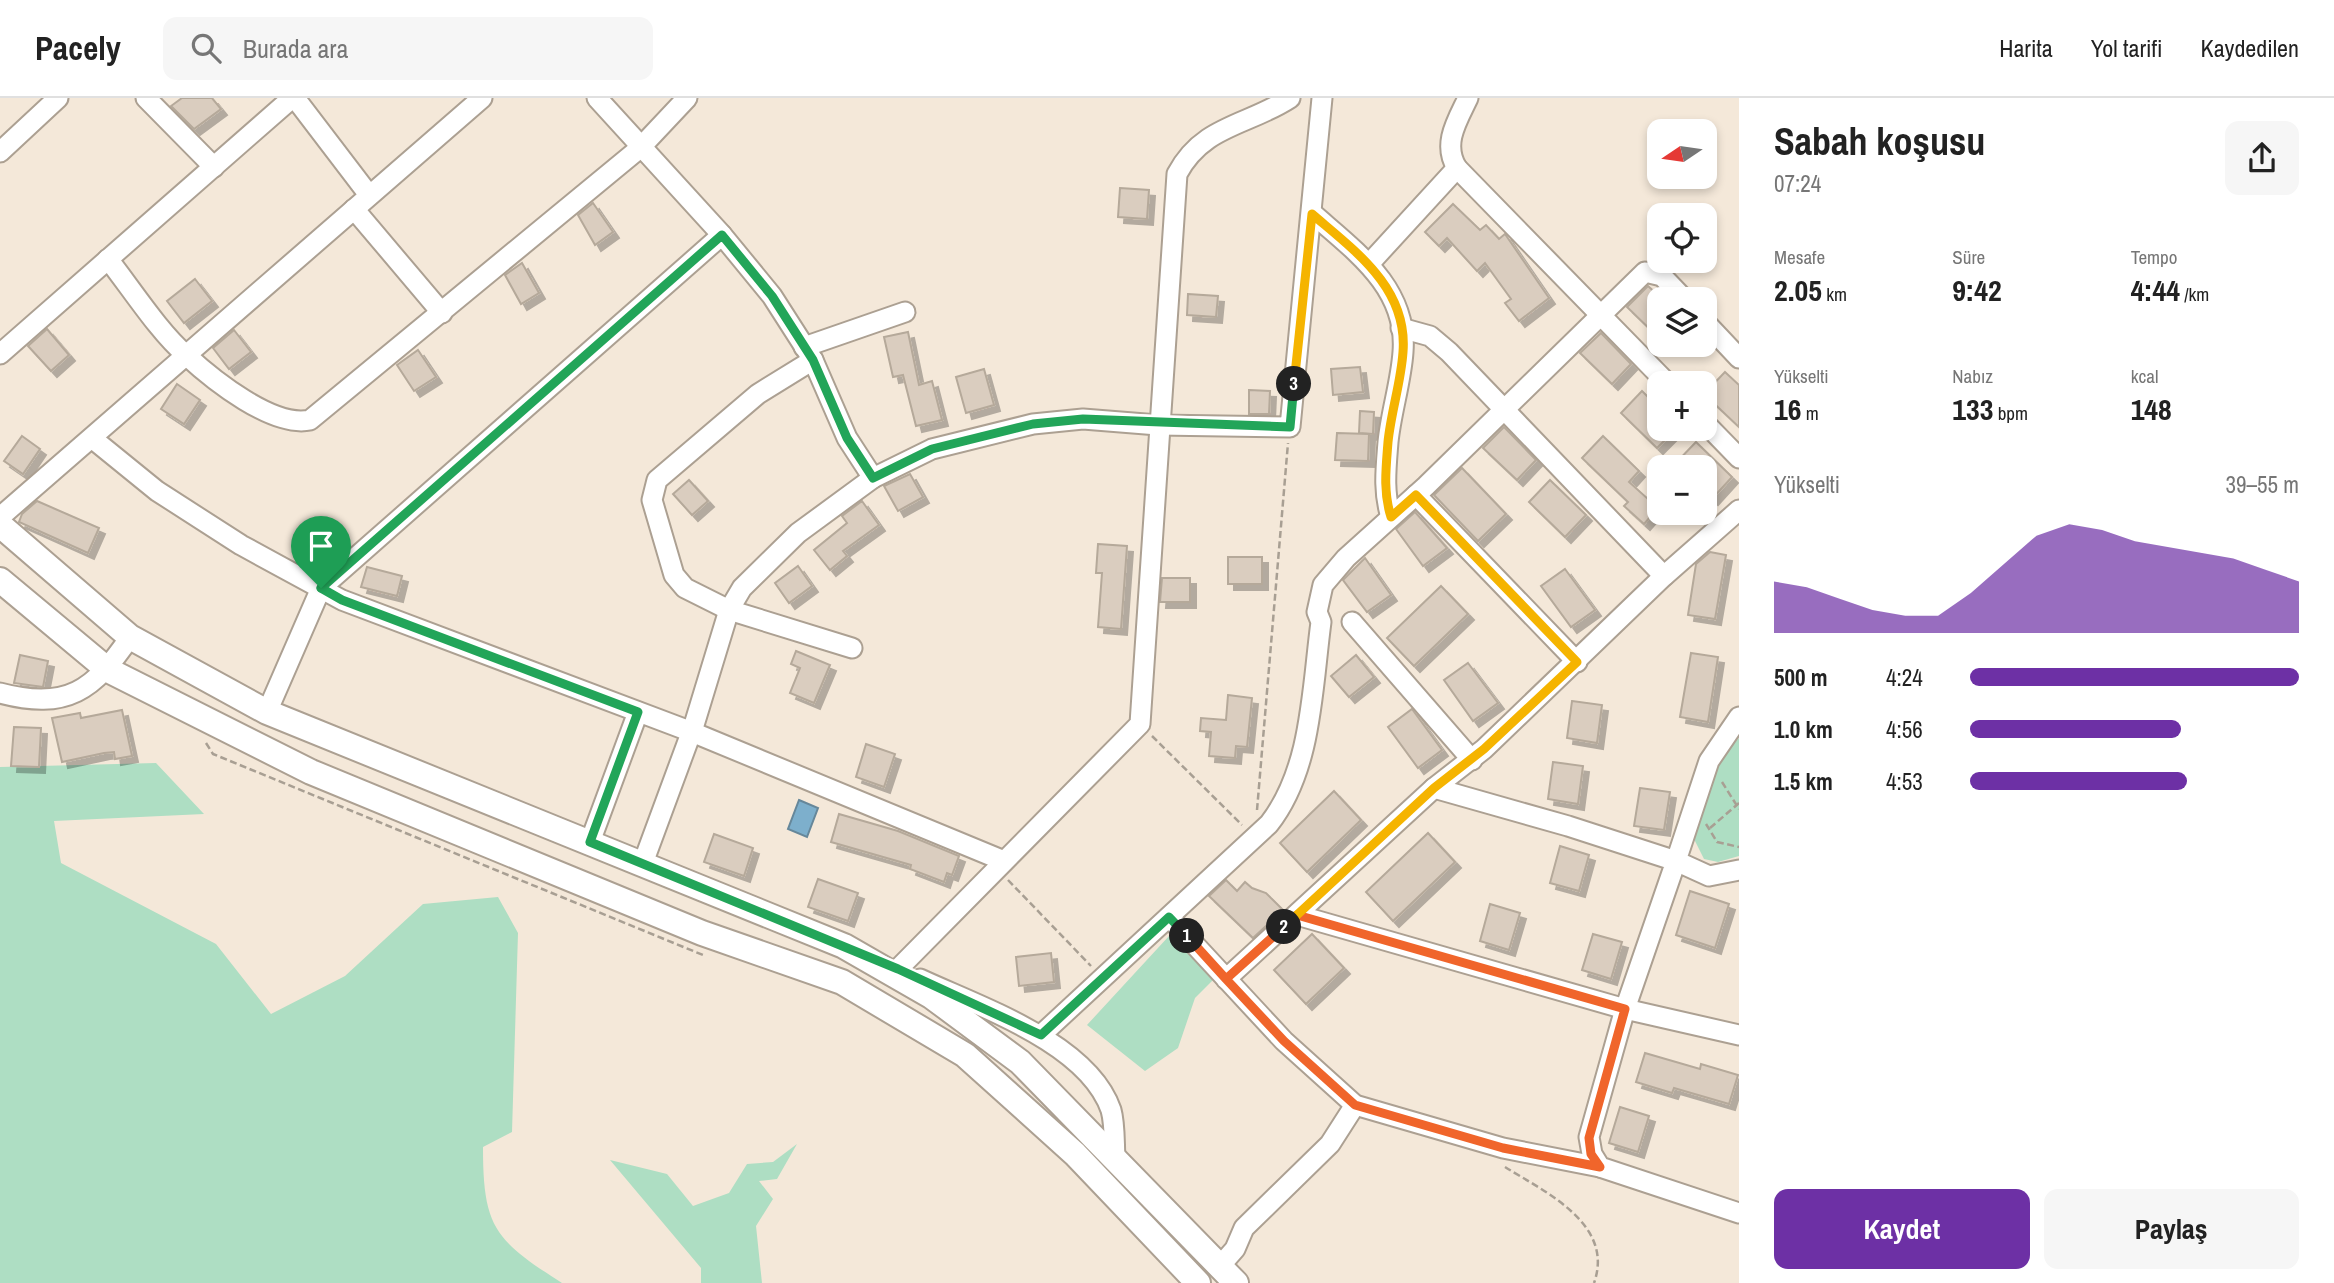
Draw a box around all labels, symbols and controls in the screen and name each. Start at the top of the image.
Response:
search box [163,17,653,80]
text: Pacely [35,26,121,70]
icon: search [187,29,225,67]
text: Burada ara [243,31,348,66]
text: Harita [1999,32,2053,64]
text: Yol tarifi [2091,32,2163,64]
text: Kaydedilen [2201,32,2299,64]
text: Sabah koşusu [1774,116,1985,167]
north arrow [1647,119,1717,189]
map controls [1647,119,1717,525]
button: share [2225,121,2299,195]
text: 07:24 [1774,168,1821,199]
button: locate [1647,203,1717,273]
text: Mesafe [1774,244,1825,270]
text: Süre [1952,244,1985,270]
text: Tempo [2131,244,2177,270]
text: 2.05 [1774,270,1822,310]
text: 9:42 [1952,270,2002,310]
text: 4:44 [2131,270,2180,310]
text: km [1822,281,1847,307]
text: /km [2180,281,2209,307]
button: layers [1647,287,1717,357]
text: Yükselti [1774,363,1829,389]
text: Nabız [1952,363,1993,389]
text: kcal [2131,363,2158,389]
pin: 3 [1276,366,1312,402]
text: 3 [1289,370,1298,396]
button: + [1647,371,1717,441]
text: 16 [1774,389,1801,429]
text: 133 [1952,389,1993,429]
text: 148 [2131,389,2172,429]
text: m [1801,400,1819,426]
text: bpm [1993,400,2028,426]
button: − [1647,455,1717,525]
text: Yükselti [1774,469,1840,500]
text: 39–55 m [2226,469,2299,500]
pin [291,516,351,588]
icon: arrive [302,527,340,565]
text: 500 m [1774,662,1827,693]
text: 4:24 [1886,662,1923,693]
text: 1.0 km [1774,714,1833,745]
text: 4:56 [1886,714,1923,745]
text: 1.5 km [1774,766,1833,797]
text: 4:53 [1886,766,1923,797]
pin: 2 [1266,910,1302,944]
text: 2 [1279,913,1288,939]
pin: 1 [1170,918,1204,954]
text: 1 [1182,922,1191,948]
button: Kaydet [1774,1189,2030,1269]
button: Paylaş [2044,1189,2299,1269]

